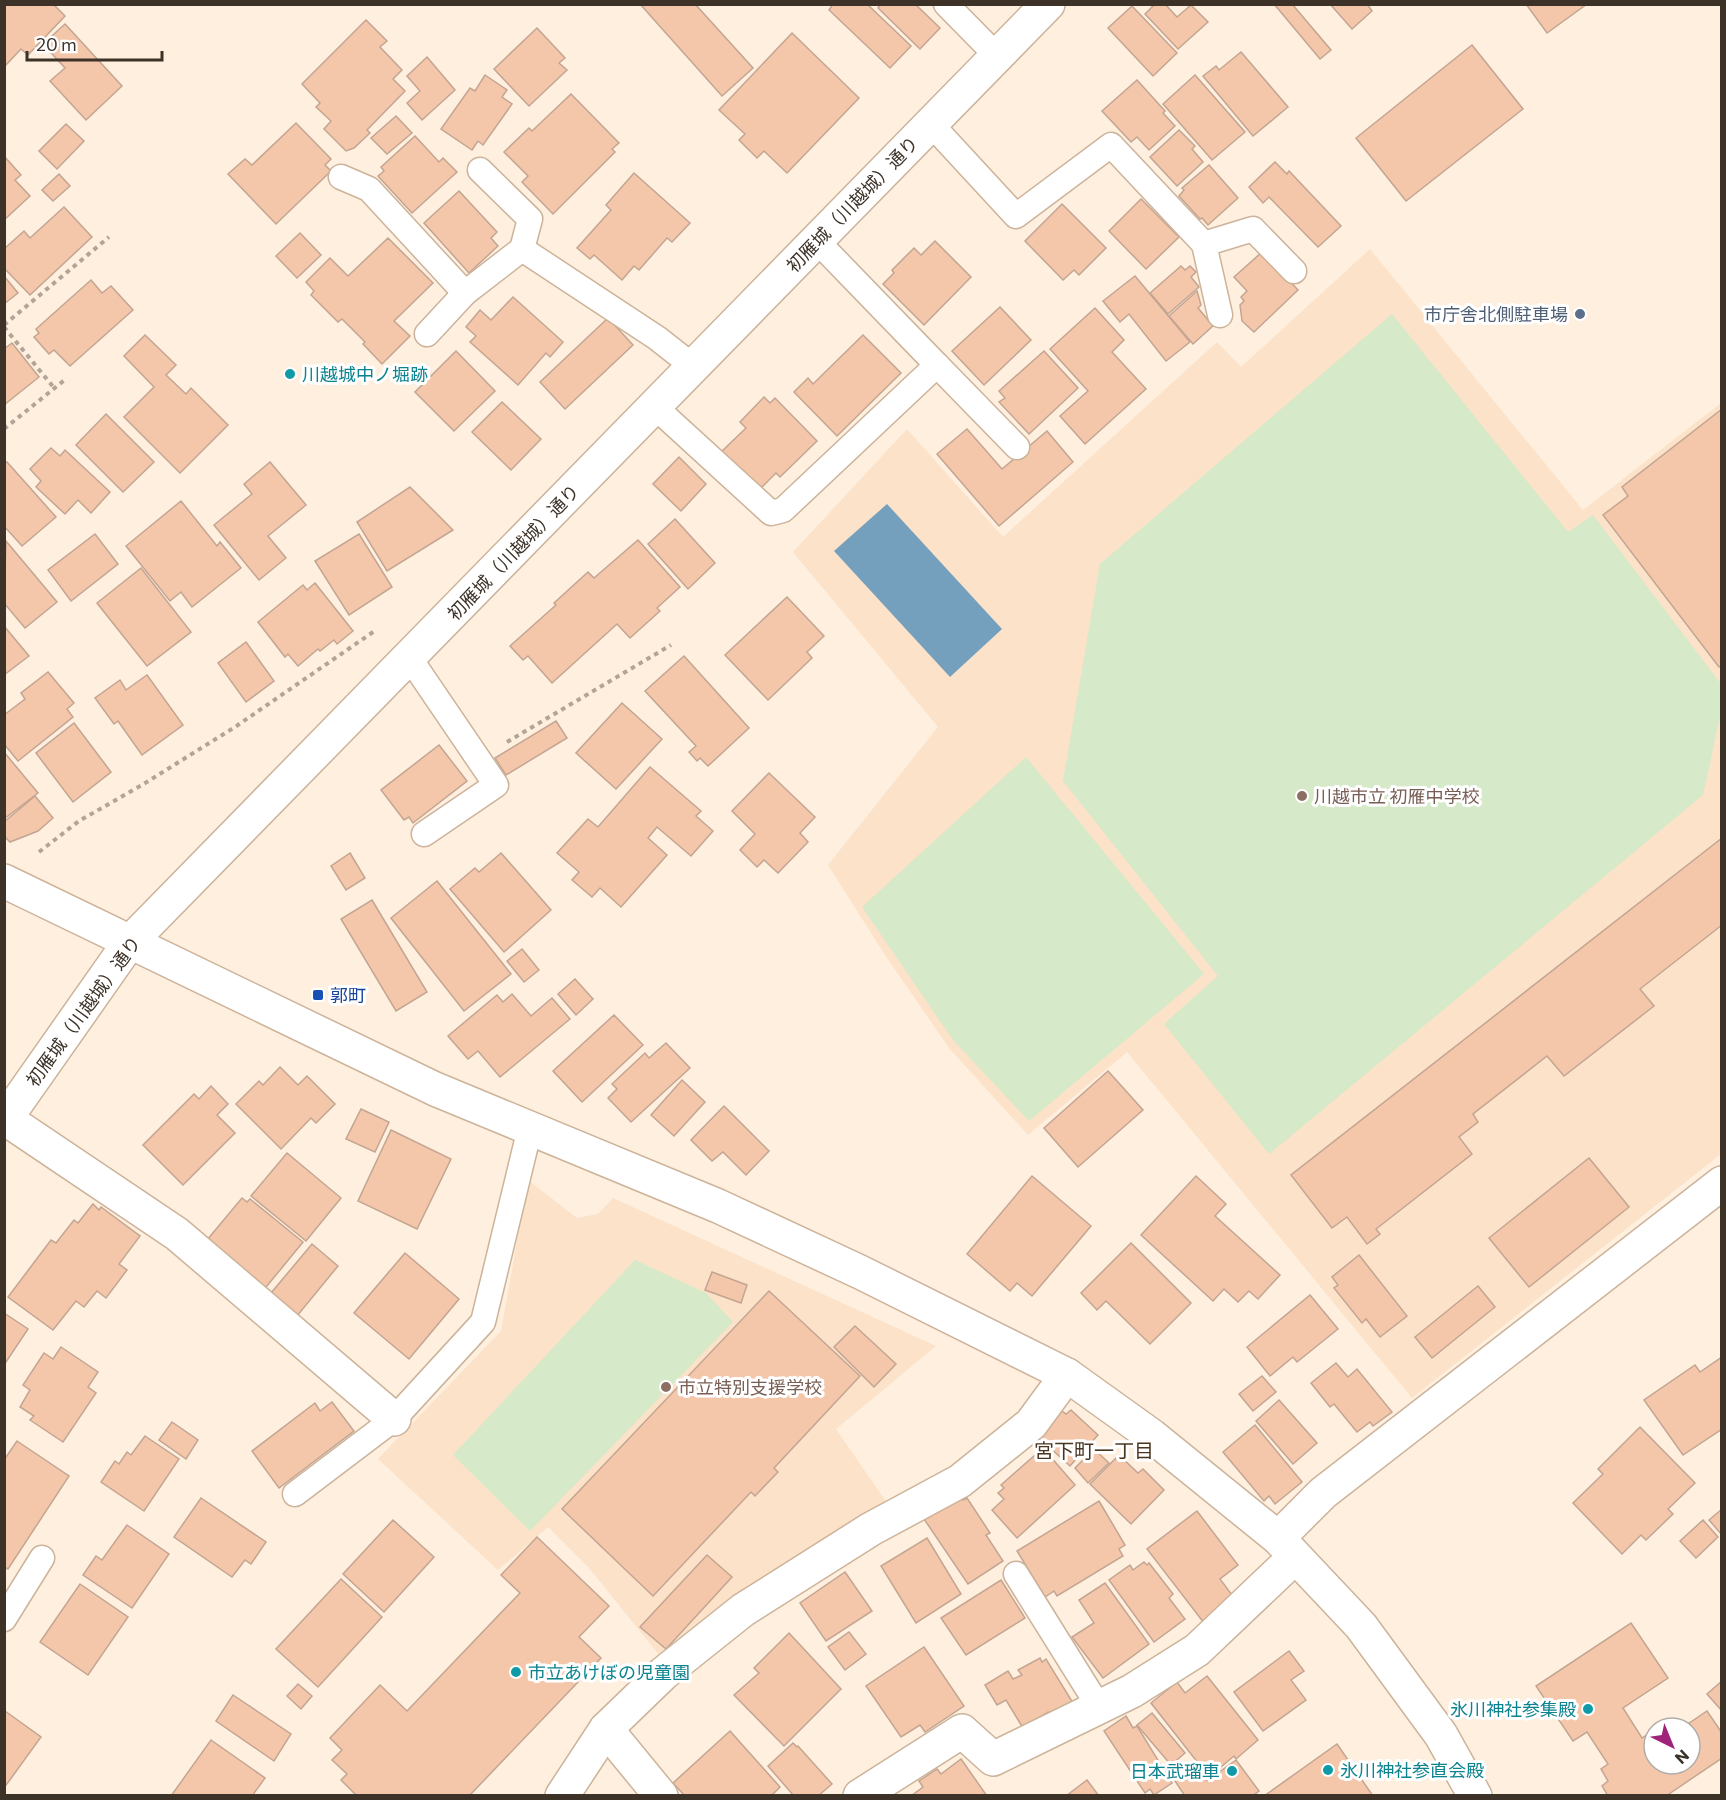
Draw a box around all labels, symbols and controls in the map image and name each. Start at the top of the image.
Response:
scale bar [27,24,162,62]
text: 20 m [36,33,77,55]
street label: 初雁城（川越城）通り [782,132,922,276]
place label: 市庁舎北側駐車場 [1424,303,1568,325]
marker: 市庁舎北側駐車場 [1573,307,1587,321]
place label: 川越城中ノ堀跡 [302,363,428,385]
marker: 川越城中ノ堀跡 [283,367,297,381]
street label: 初雁城（川越城）通り [443,480,583,624]
place label: 川越市立 初雁中学校 [1314,785,1479,807]
marker: 川越市立 初雁中学校 [1295,789,1309,803]
street label: 初雁城（川越城）通り [21,932,145,1090]
place label: 郭町 [330,984,366,1006]
marker: 郭町 [311,988,325,1002]
place label: 市立特別支援学校 [678,1376,822,1398]
marker: 市立特別支援学校 [659,1380,673,1394]
district label: 宮下町一丁目 [1034,1438,1154,1462]
place label: 市立あけぼの児童園 [528,1661,690,1683]
marker: 市立あけぼの児童園 [509,1665,523,1679]
place label: 氷川神社参集殿 [1450,1698,1576,1720]
marker: 氷川神社参集殿 [1581,1702,1595,1716]
north arrow [1642,1716,1702,1776]
text: N [1672,1746,1693,1768]
place label: 氷川神社参直会殿 [1340,1759,1484,1781]
place label: 日本武瑠車 [1130,1760,1220,1782]
marker: 氷川神社参直会殿 [1321,1763,1335,1777]
marker: 日本武瑠車 [1225,1764,1239,1778]

